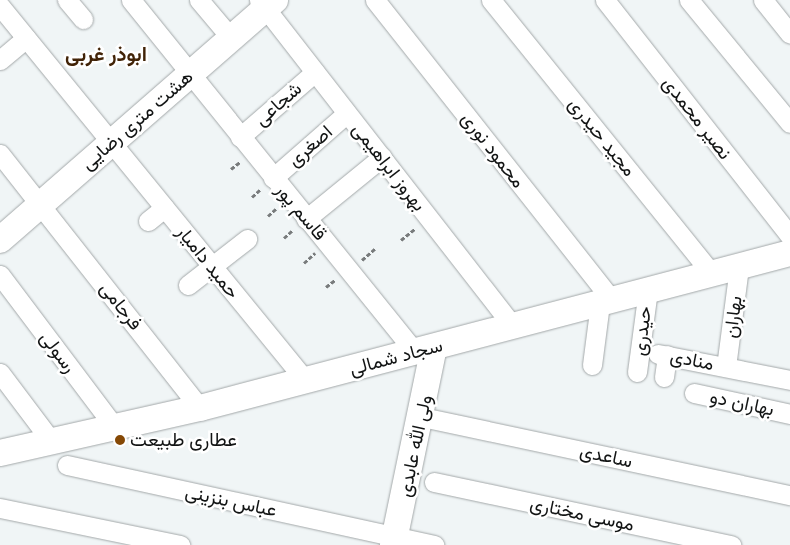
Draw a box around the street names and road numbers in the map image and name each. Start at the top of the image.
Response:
street label: هشت متری رضایی [76,65,198,175]
street label: نصیر محمدی [658,72,736,164]
street label: شجاعی [250,77,306,131]
street label: مجید حیدری [563,93,641,181]
street label: محمود نوری [456,107,530,193]
street label: بهروز ابراهیمی [347,118,431,216]
street label: اصغری [283,120,337,172]
street label: قاسم پور [271,179,331,245]
street label: حمید دامیار [172,221,244,303]
street label: فرجامی [95,277,147,335]
street label: بهاران [719,295,747,339]
street label: حیدری [628,305,656,357]
street label: رسولی [35,327,81,377]
street label: سجاد شمالی [347,334,445,380]
street label: منادی [668,345,716,375]
street label: بهاران دو [708,385,776,421]
street label: ولی الله عابدی [393,393,437,499]
street label: ساعدی [578,439,634,473]
street label: عباس بنزینی [183,480,279,522]
street label: موسی مختاری [528,492,636,536]

